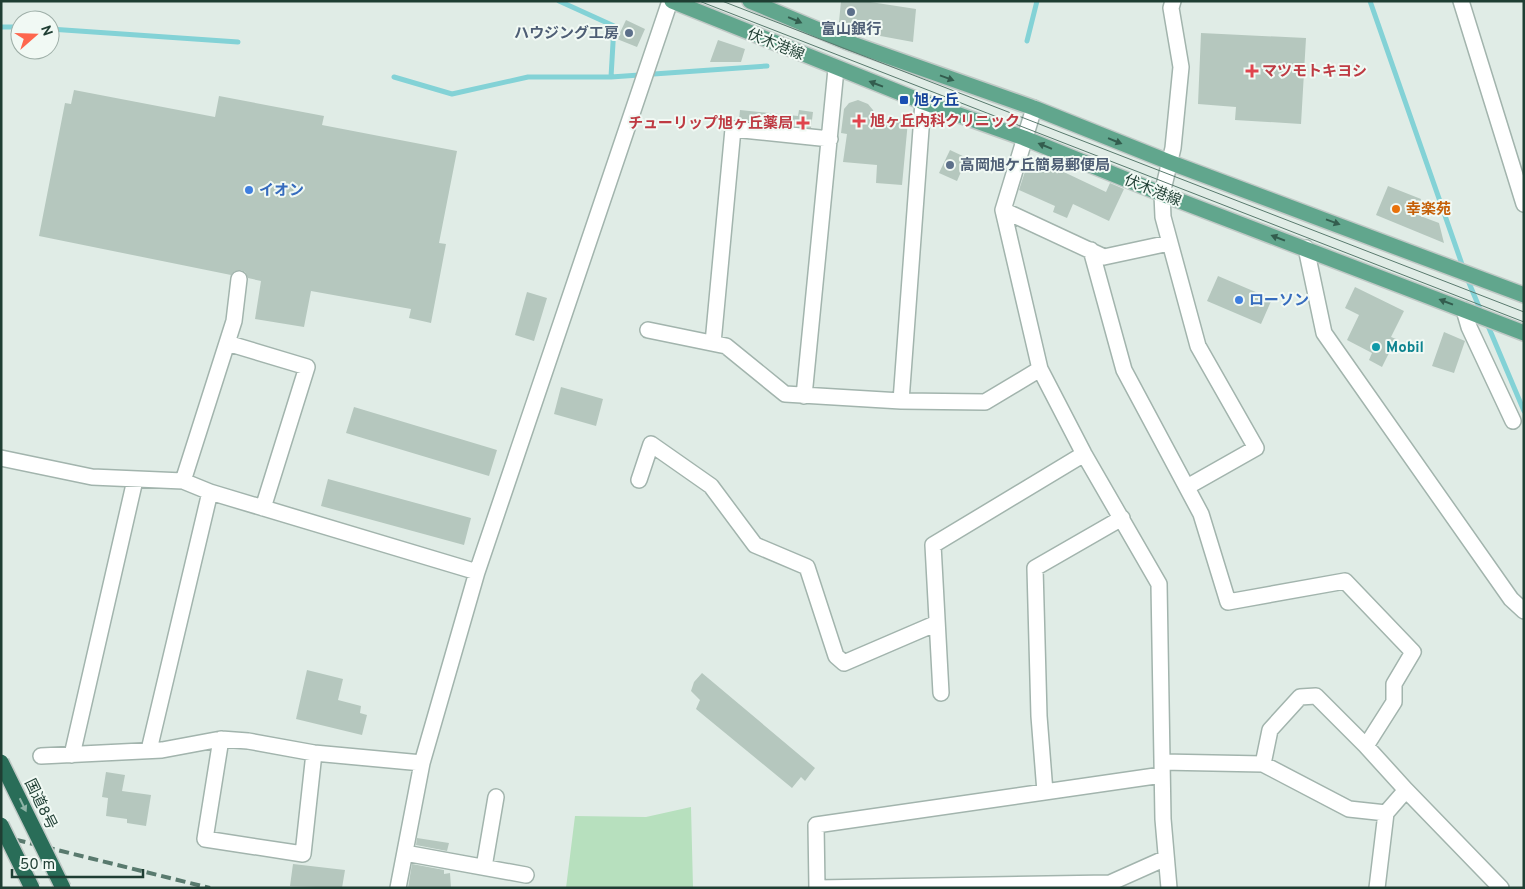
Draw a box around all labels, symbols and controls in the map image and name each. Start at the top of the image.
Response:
marker: 富山銀行 [845,6,857,18]
north arrow [10,10,60,60]
one-way arrow [788,17,802,25]
place label: 富山銀行 [821,21,881,40]
text: N [36,23,56,39]
place label: ハウジング工房 [514,25,619,44]
street label: 伏木港線 [744,25,807,65]
marker: ハウジング工房 [623,27,635,39]
place label: マツモトキヨシ [1262,63,1367,82]
marker: マツモトキヨシ [1246,65,1258,77]
one-way arrow [939,75,954,82]
one-way arrow [868,80,883,88]
place label: 旭ヶ丘 [914,92,959,111]
marker: 旭ヶ丘 [898,94,910,106]
place label: 旭ヶ丘内科クリニック [870,113,1020,132]
marker: 旭ヶ丘内科クリニック [852,114,866,128]
place label: チューリップ旭ヶ丘薬局 [628,115,793,134]
marker: チューリップ旭ヶ丘薬局 [797,117,809,129]
one-way arrow [1108,137,1122,145]
one-way arrow [1038,142,1052,150]
place label: 高岡旭ケ丘簡易郵便局 [960,157,1110,176]
marker: 高岡旭ケ丘簡易郵便局 [944,159,956,171]
street label: 伏木港線 [1121,171,1184,211]
place label: イオン [259,182,304,201]
marker: イオン [243,184,255,196]
place label: 幸楽苑 [1406,201,1451,220]
marker: 幸楽苑 [1390,203,1402,215]
one-way arrow [1326,218,1341,226]
one-way arrow [1270,234,1285,242]
place label: ローソン [1249,292,1309,311]
marker: ローソン [1233,294,1245,306]
one-way arrow [1439,298,1453,306]
place label: Mobil [1386,339,1424,358]
marker: Mobil [1370,341,1382,353]
street label: 国道8号 [19,776,60,833]
one-way arrow [19,798,27,813]
scale bar [12,846,144,878]
text: 50 m [20,856,55,875]

